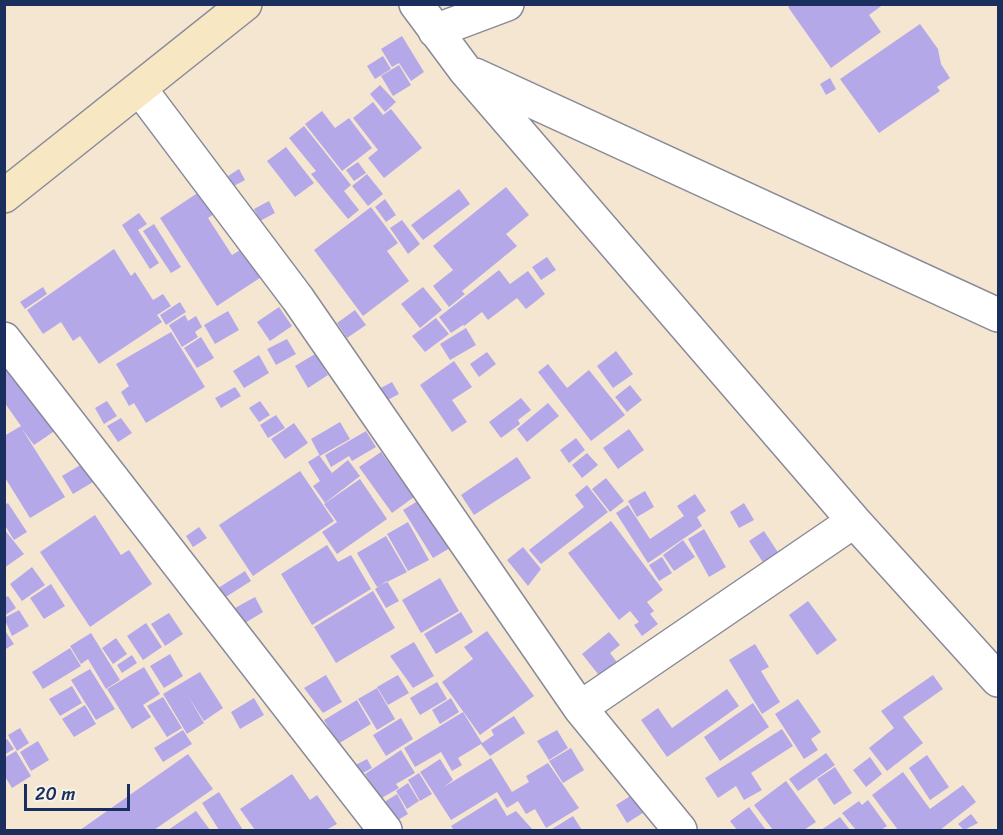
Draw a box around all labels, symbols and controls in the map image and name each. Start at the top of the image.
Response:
scale bar [27,772,134,810]
text: 20 m [35,778,75,810]

